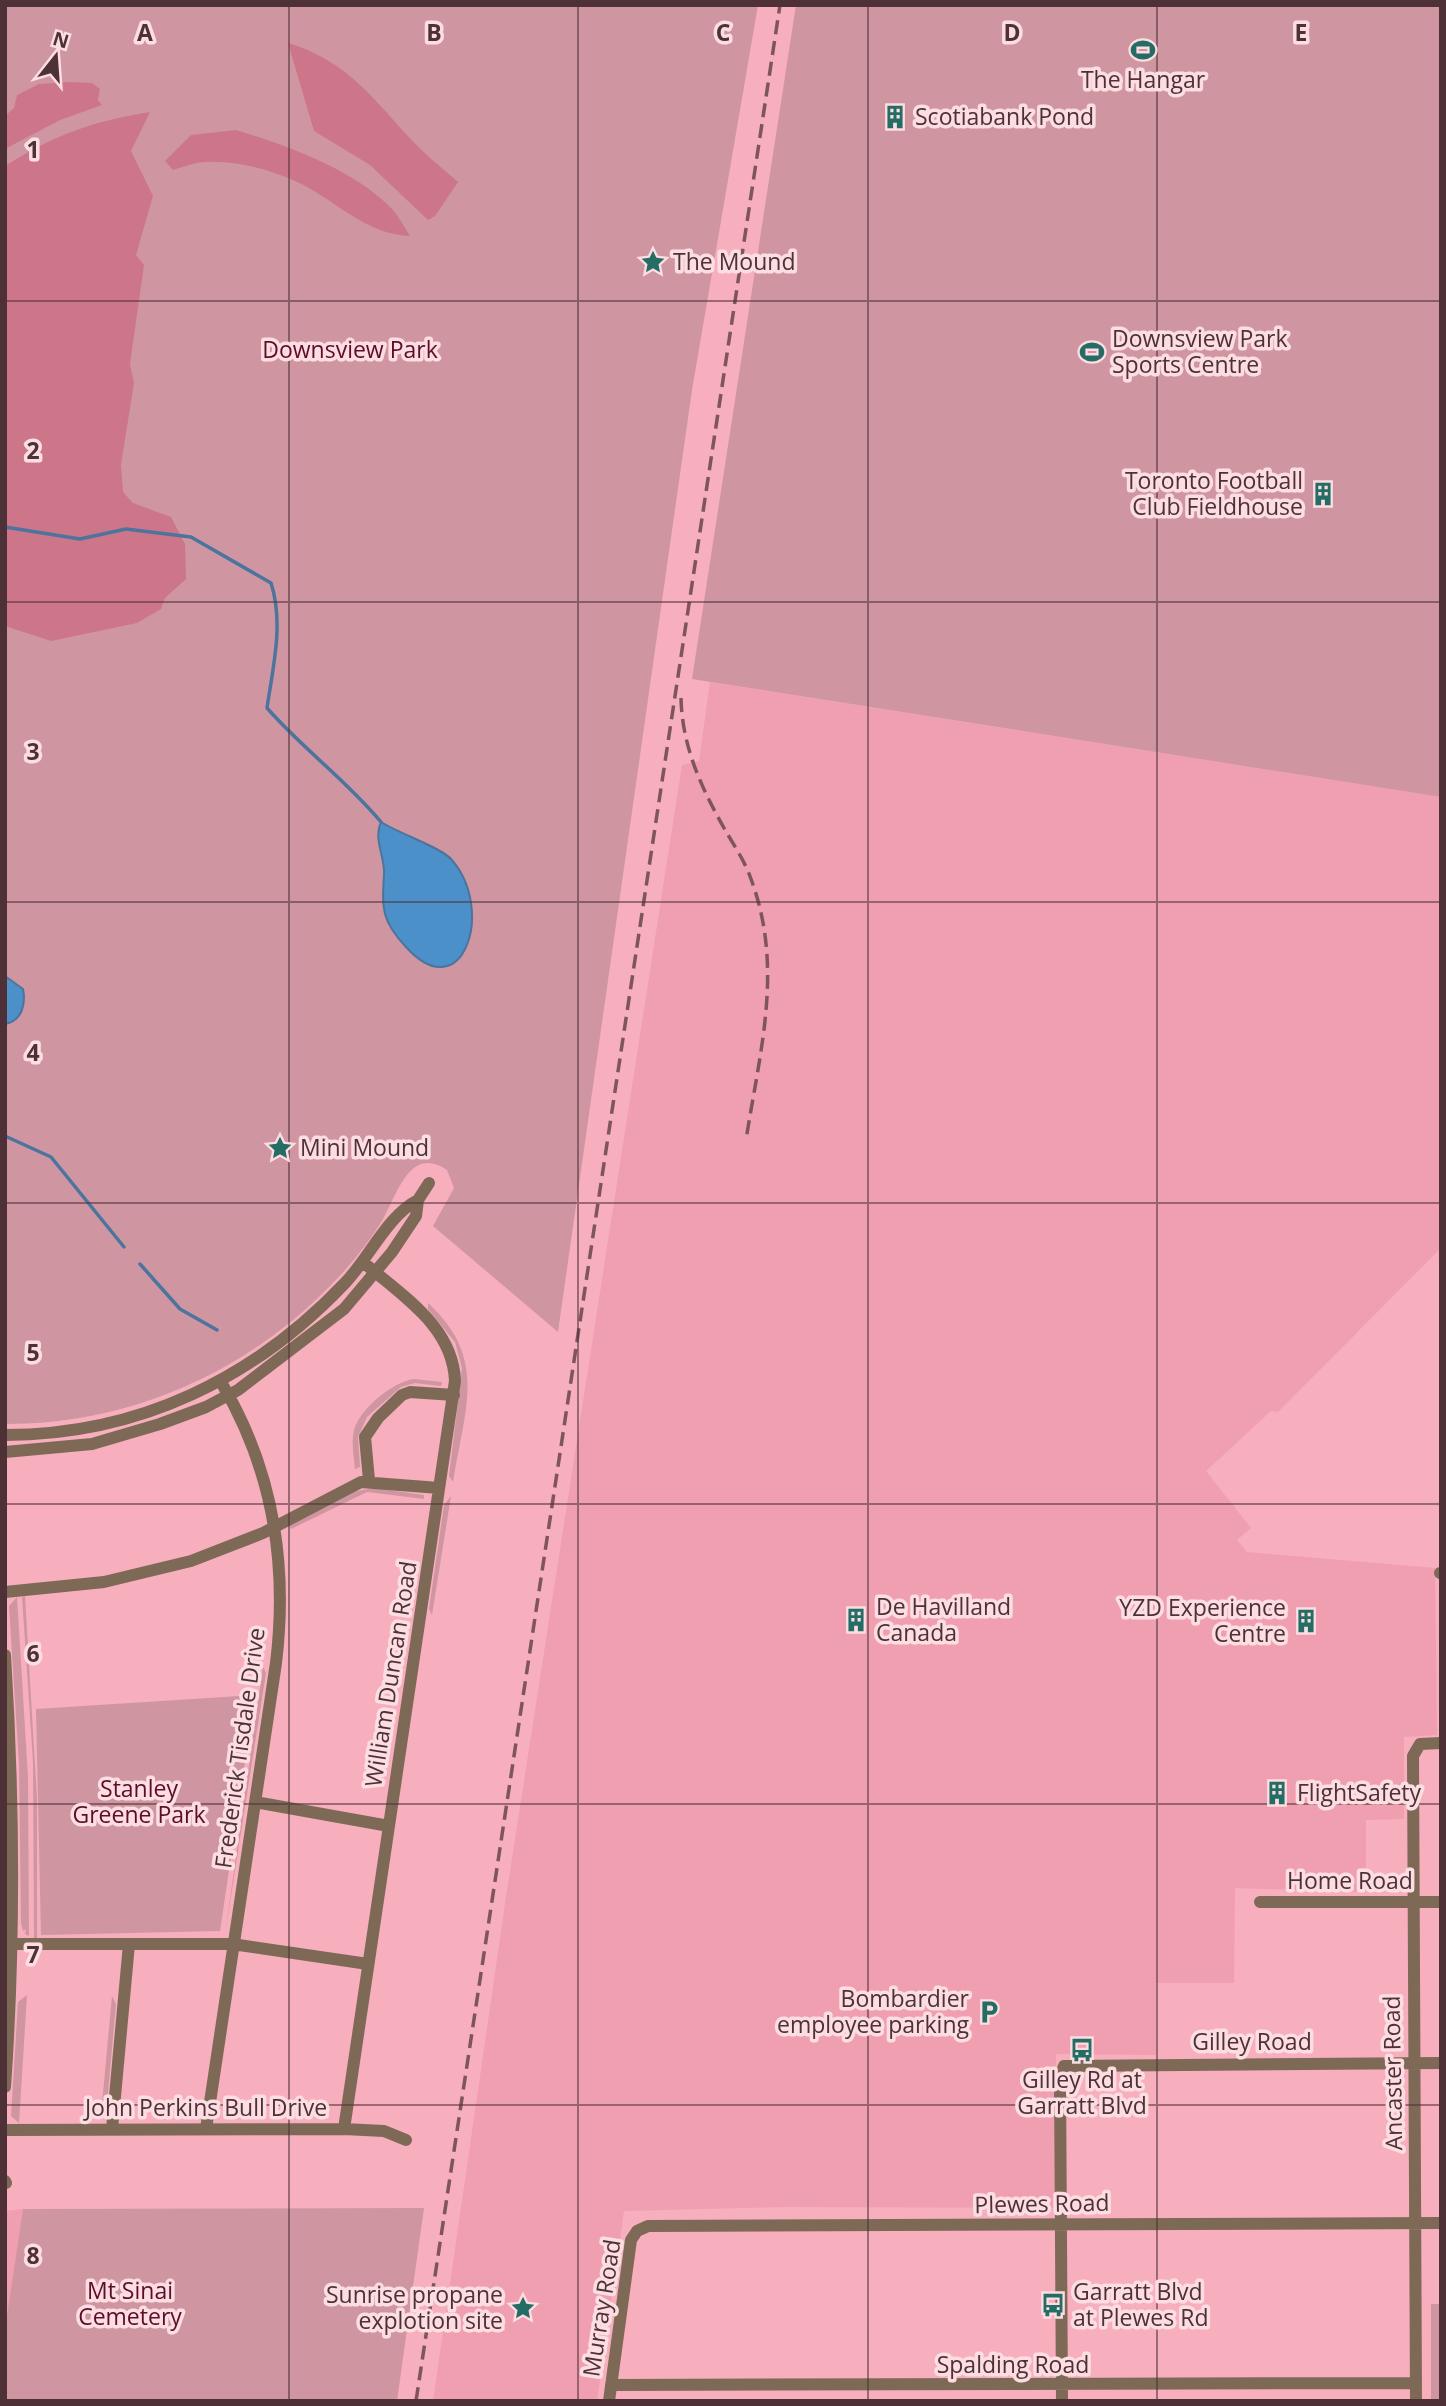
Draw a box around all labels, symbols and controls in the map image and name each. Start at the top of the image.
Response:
text: A [137,16,153,48]
text: B [426,16,442,48]
text: C [716,16,730,48]
text: D [1003,16,1021,48]
text: E [1295,16,1307,48]
north arrow [21,21,91,91]
text: N [50,25,72,54]
sports icon: The Hangar [1129,36,1157,64]
place label: The Hangar [1081,63,1206,95]
place label: Scotiabank Pond [915,100,1094,132]
building icon: Scotiabank Pond [881,103,909,131]
text: 1 [26,133,40,165]
place label: The Mound [673,245,795,277]
place icon: The Mound [639,248,667,276]
place label: Downsview Park Sports Centre [1112,322,1288,380]
park label: Downsview Park [262,333,438,365]
sports icon: Downsview Park Sports Centre [1078,338,1106,366]
text: 2 [26,434,40,466]
place label: Toronto Football Club Fieldhouse [1125,464,1303,522]
building icon: Toronto Football Club Fieldhouse [1309,480,1337,508]
text: 3 [26,735,40,767]
text: 4 [26,1036,40,1068]
place label: Mini Mound [300,1131,429,1163]
place icon: Mini Mound [266,1134,294,1162]
text: 5 [26,1336,40,1368]
street label: William Duncan Road [356,1559,424,1789]
place label: De Havilland Canada [876,1590,1011,1648]
place label: YZD Experience Centre [1119,1591,1286,1649]
building icon: De Havilland Canada [842,1606,870,1634]
building icon: YZD Experience Centre [1292,1607,1320,1635]
street label: Frederick Tisdale Drive [206,1625,272,1870]
text: 6 [26,1637,40,1669]
park label: Stanley Greene Park [72,1772,206,1830]
place label: FlightSafety [1297,1776,1422,1808]
building icon: FlightSafety [1263,1779,1291,1807]
street label: Home Road [1287,1864,1413,1896]
text: 7 [26,1938,40,1970]
place label: Bombardier employee parking [777,1982,970,2040]
street label: Ancaster Road [1375,1995,1409,2151]
parking icon: Bombardier employee parking [975,1998,1003,2026]
street label: Gilley Road [1192,2025,1312,2057]
bus stop icon: Gilley Rd at Garratt Blvd [1068,2036,1096,2064]
place label: Gilley Rd at Garratt Blvd [1017,2063,1147,2121]
street label: John Perkins Bull Drive [83,2091,327,2123]
street label: Plewes Road [974,2186,1110,2220]
street label: Murray Road [574,2237,628,2379]
text: 8 [26,2239,40,2271]
park label: Mt Sinai Cemetery [78,2274,182,2332]
place label: Garratt Blvd at Plewes Rd [1073,2275,1208,2333]
place label: Sunrise propane explotion site [326,2278,503,2336]
bus stop icon: Garratt Blvd at Plewes Rd [1039,2291,1067,2319]
place icon: Sunrise propane explotion site [509,2294,537,2322]
street label: Spalding Road [937,2348,1089,2380]

